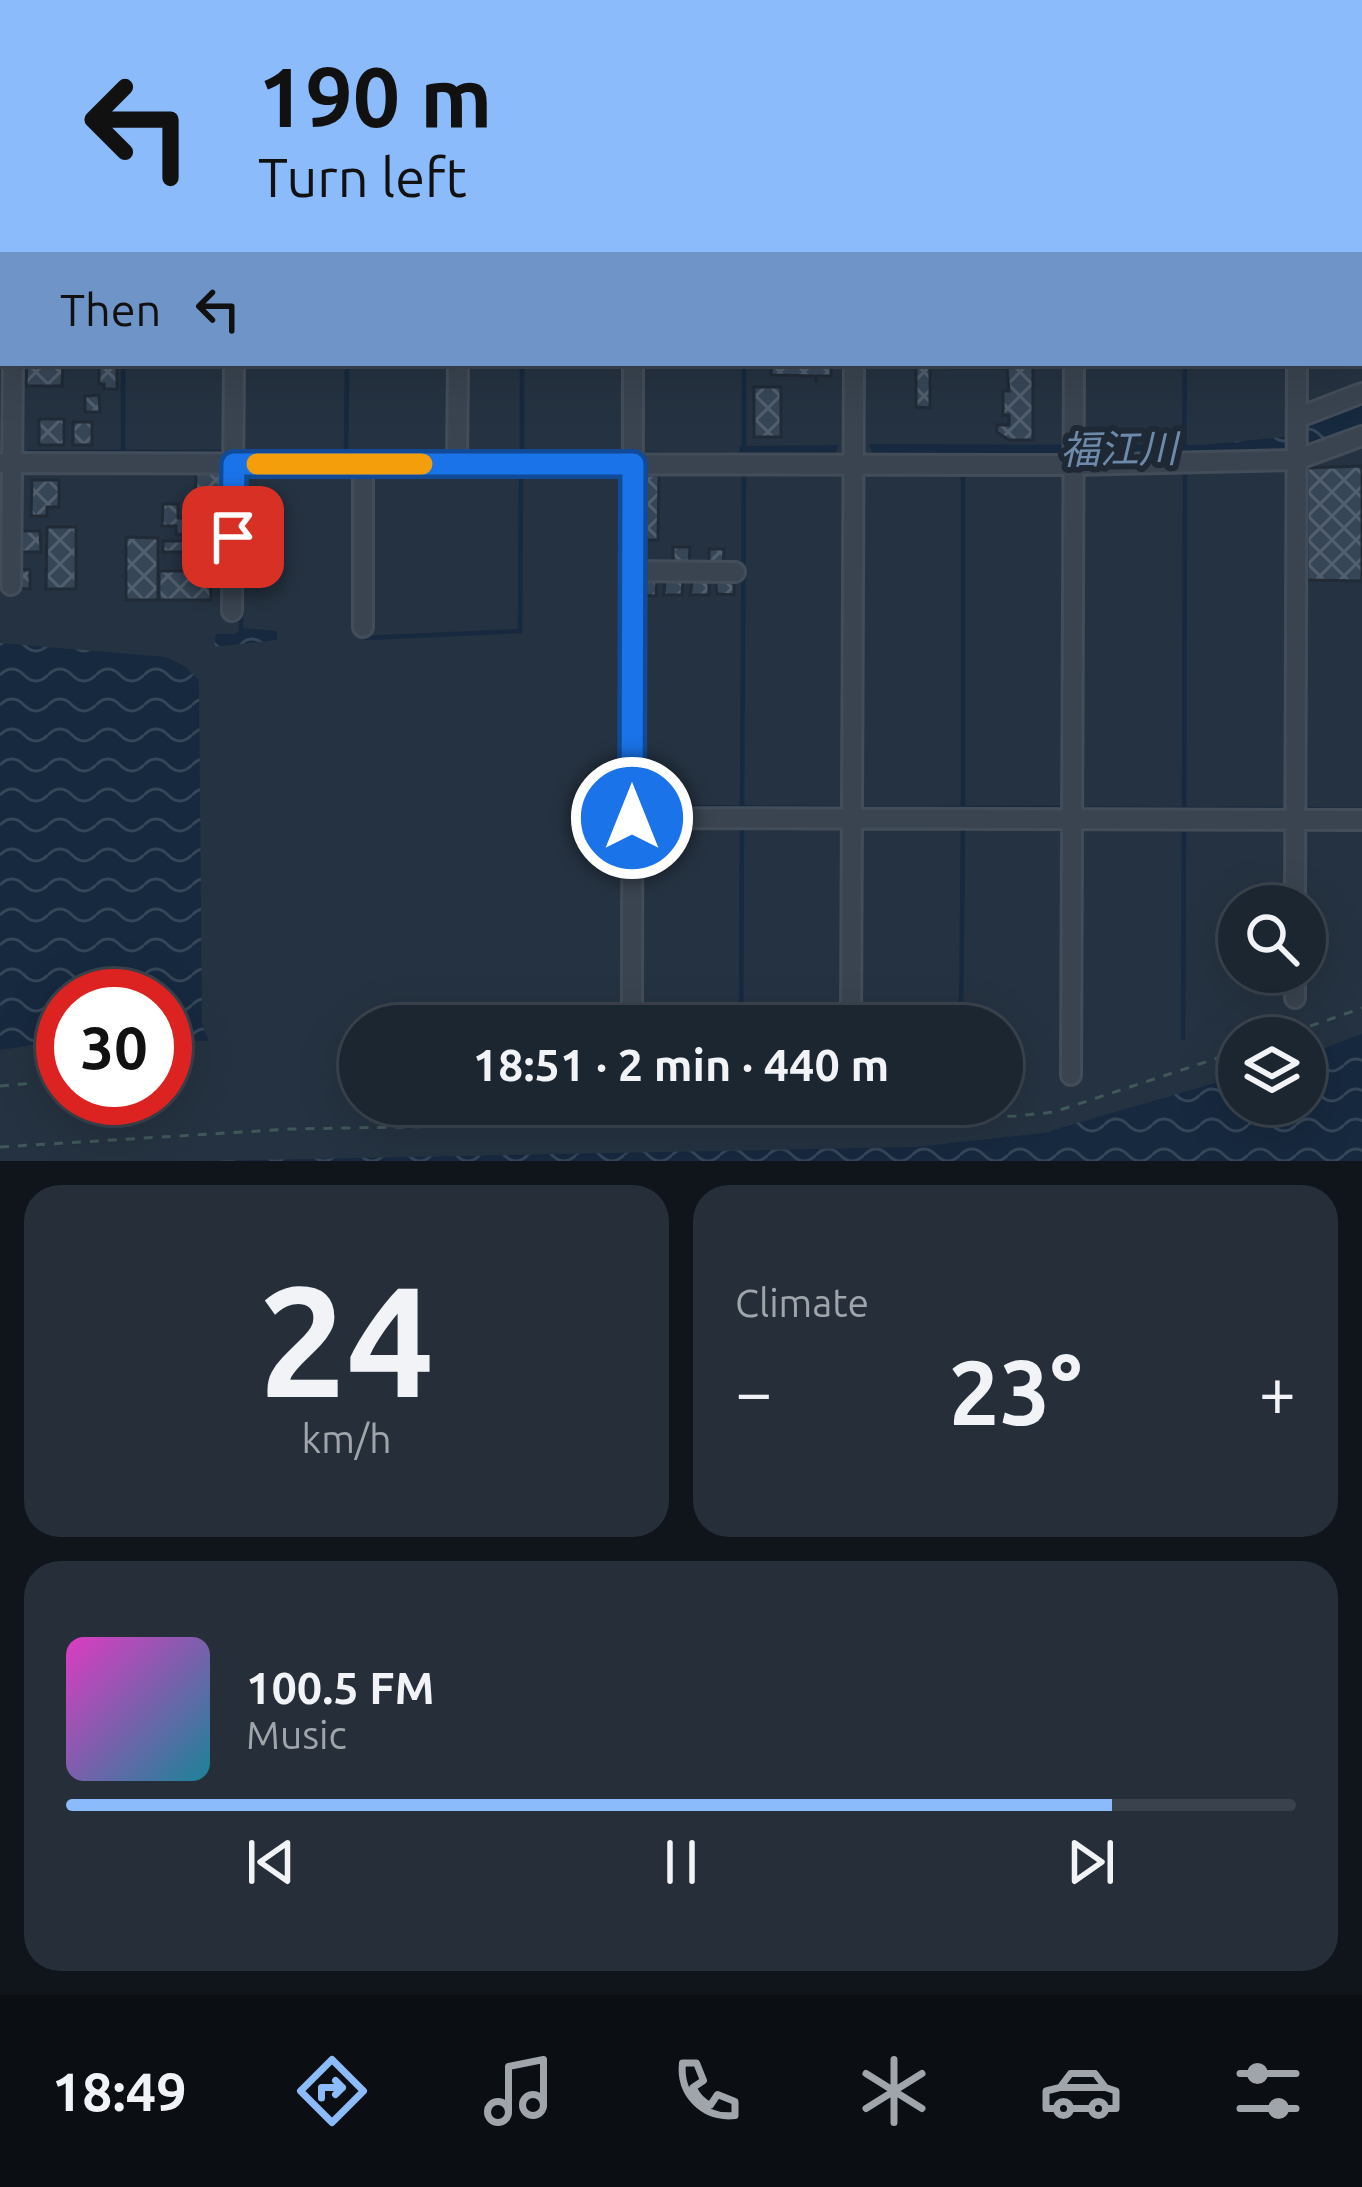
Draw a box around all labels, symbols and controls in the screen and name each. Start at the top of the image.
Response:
icon: left [60,48,216,204]
text: 190 m [258,49,492,143]
text: Turn left [258,147,467,207]
icon: left [185,276,251,342]
text: Then [60,284,161,335]
water label: 福江川 [1060,426,1182,471]
pin [182,486,284,588]
icon: arrive [200,504,266,570]
position arrow [569,755,695,881]
map controls [1218,885,1326,1125]
button: search [1218,885,1326,993]
speed limit sign: 30 [36,969,192,1125]
button: layers [1218,1017,1326,1125]
text: 18:51 · 2 min · 440 m [473,1039,889,1090]
text: 24 [259,1252,434,1426]
text: Climate [735,1281,869,1324]
text: 23° [949,1341,1082,1442]
text: − [735,1354,772,1428]
text: + [1259,1354,1296,1428]
text: km/h [301,1417,392,1460]
text: 100.5 FM [246,1662,435,1713]
text: Music [246,1713,347,1756]
icon: previous [238,1829,304,1895]
icon: pause [648,1829,714,1895]
icon: next [1058,1829,1124,1895]
icon: directions [290,2049,374,2133]
icon: music [477,2049,561,2133]
icon: phone [665,2049,749,2133]
icon: climate [852,2049,936,2133]
icon: car [1039,2049,1123,2133]
icon: filters [1226,2049,1310,2133]
text: 18:49 [52,2061,187,2121]

